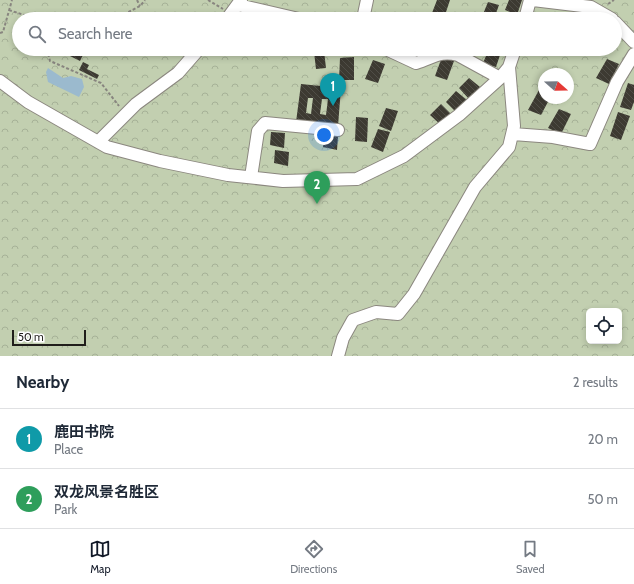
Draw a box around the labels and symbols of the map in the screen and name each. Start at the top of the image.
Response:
north arrow [538,68,574,104]
pin: 1 [320,73,346,106]
your location [314,125,334,145]
pin: 2 [304,171,330,204]
scale bar [12,328,86,347]

